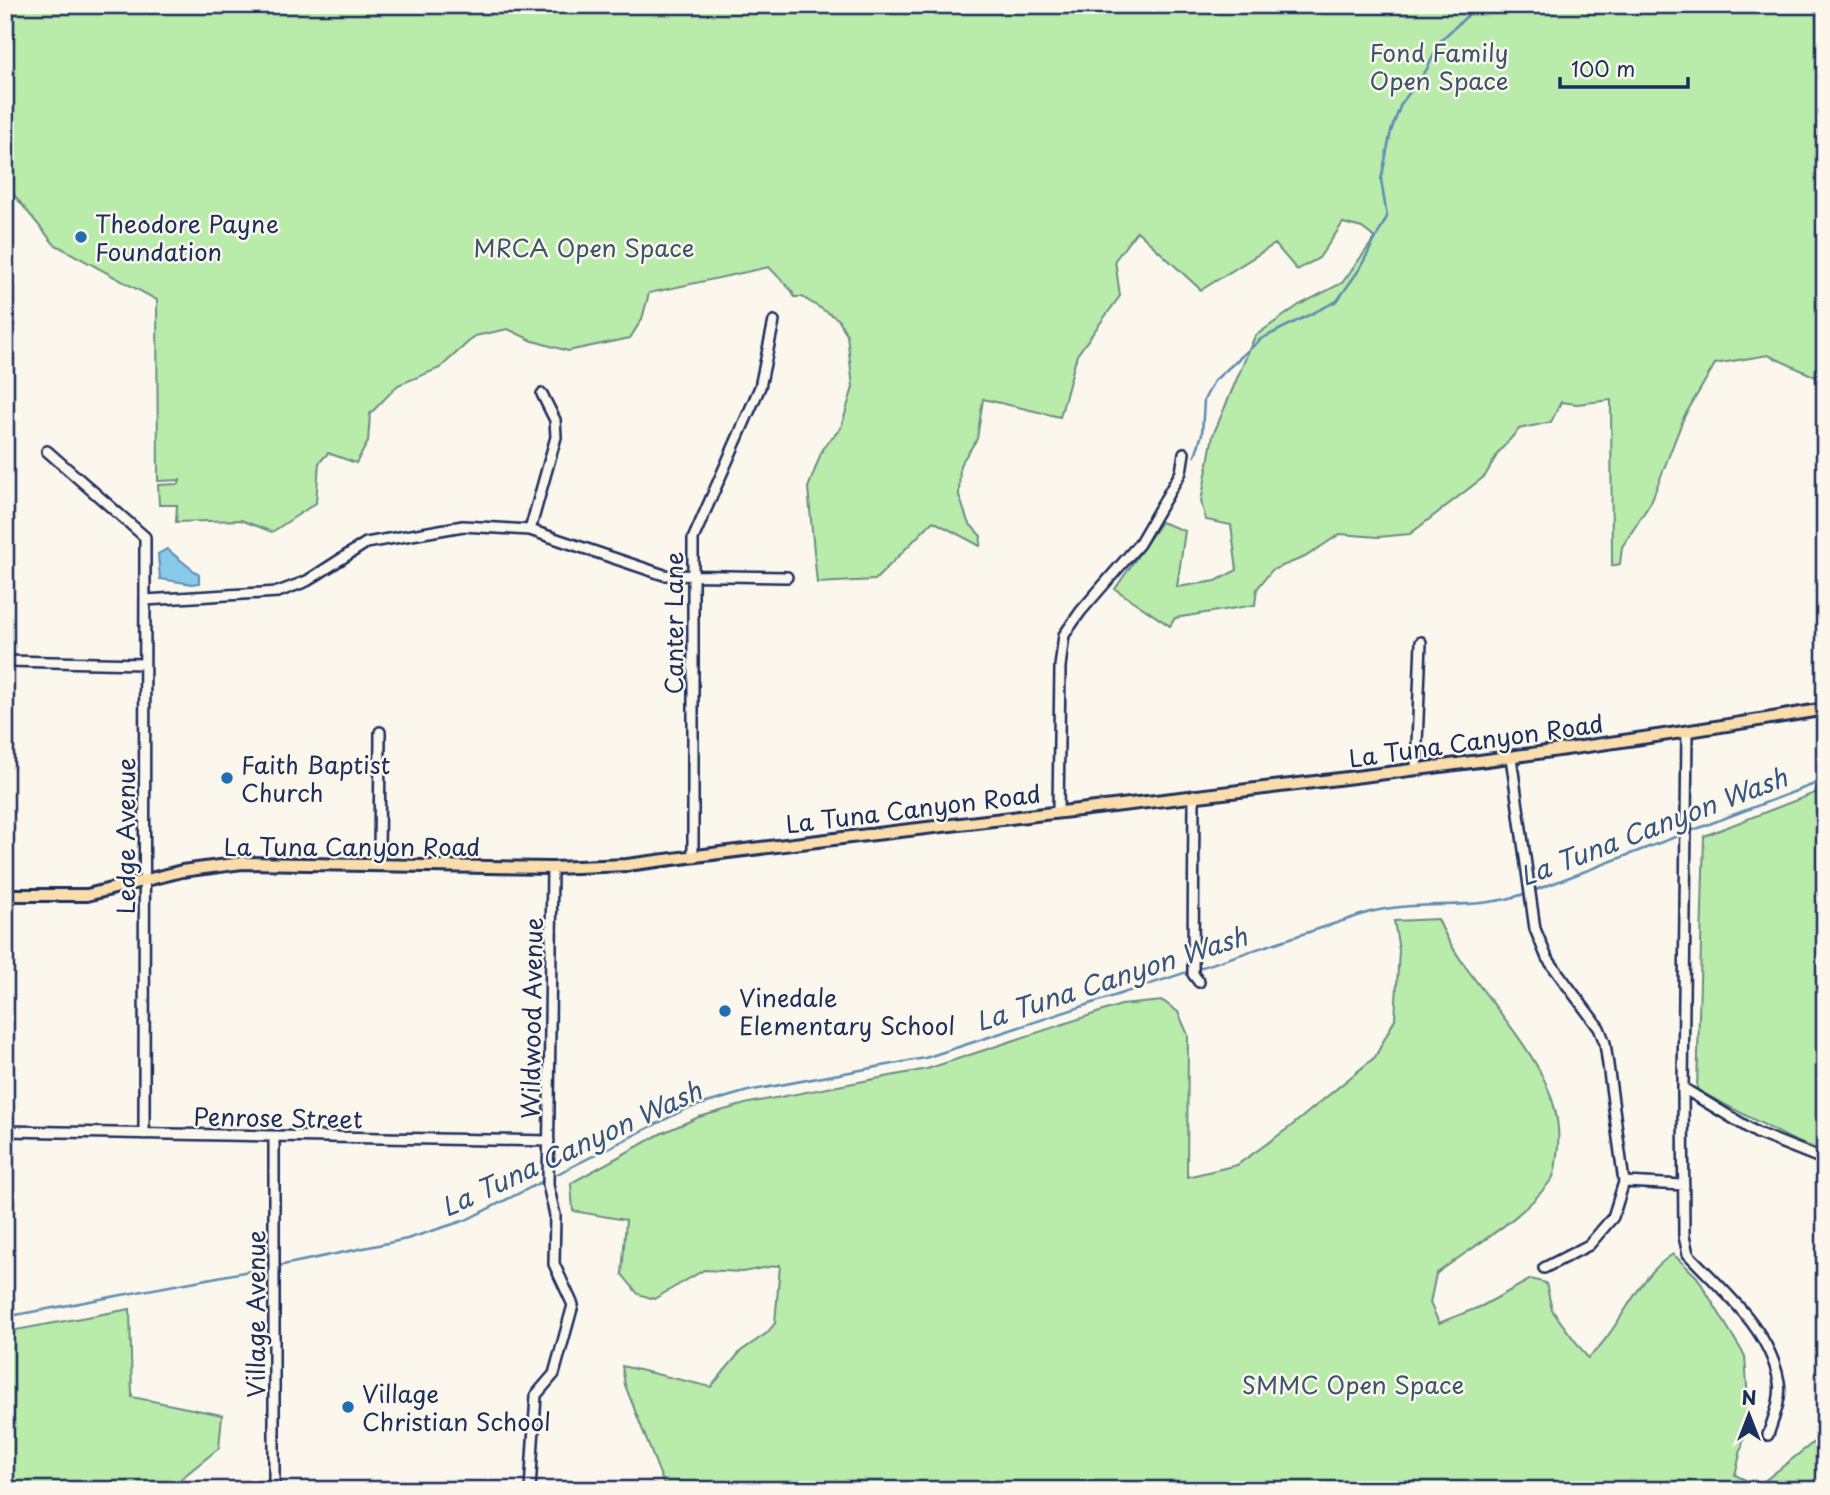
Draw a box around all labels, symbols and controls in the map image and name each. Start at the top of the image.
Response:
park label: Fond Family Open Space [1370,34,1508,98]
scale bar [1560,46,1688,90]
text: 100 m [1571,52,1635,84]
place label: Theodore Payne Foundation [95,205,279,269]
marker: Theodore Payne Foundation [73,229,89,245]
park label: MRCA Open Space [474,229,694,265]
street label: Canter Lane [655,552,691,694]
street label: La Tuna Canyon Road [1346,704,1606,776]
place label: Faith Baptist Church [241,746,390,810]
water label: La Tuna Canyon Wash [1514,757,1793,895]
street label: Ledge Avenue [107,758,143,914]
marker: Faith Baptist Church [219,770,235,786]
street label: La Tuna Canyon Road [783,775,1043,841]
street label: La Tuna Canyon Road [224,828,480,864]
water label: La Tuna Canyon Wash [970,915,1253,1040]
street label: Wildwood Avenue [511,917,551,1119]
place label: Vinedale Elementary School [739,979,955,1043]
marker: Vinedale Elementary School [717,1003,733,1019]
water label: La Tuna Canyon Wash [434,1070,708,1226]
street label: Penrose Street [193,1098,363,1136]
street label: Village Avenue [237,1230,273,1398]
park label: SMMC Open Space [1242,1366,1464,1402]
place label: Village Christian School [362,1375,551,1439]
north arrow [1714,1380,1784,1450]
text: N [1741,1383,1757,1411]
marker: Village Christian School [340,1399,356,1415]

